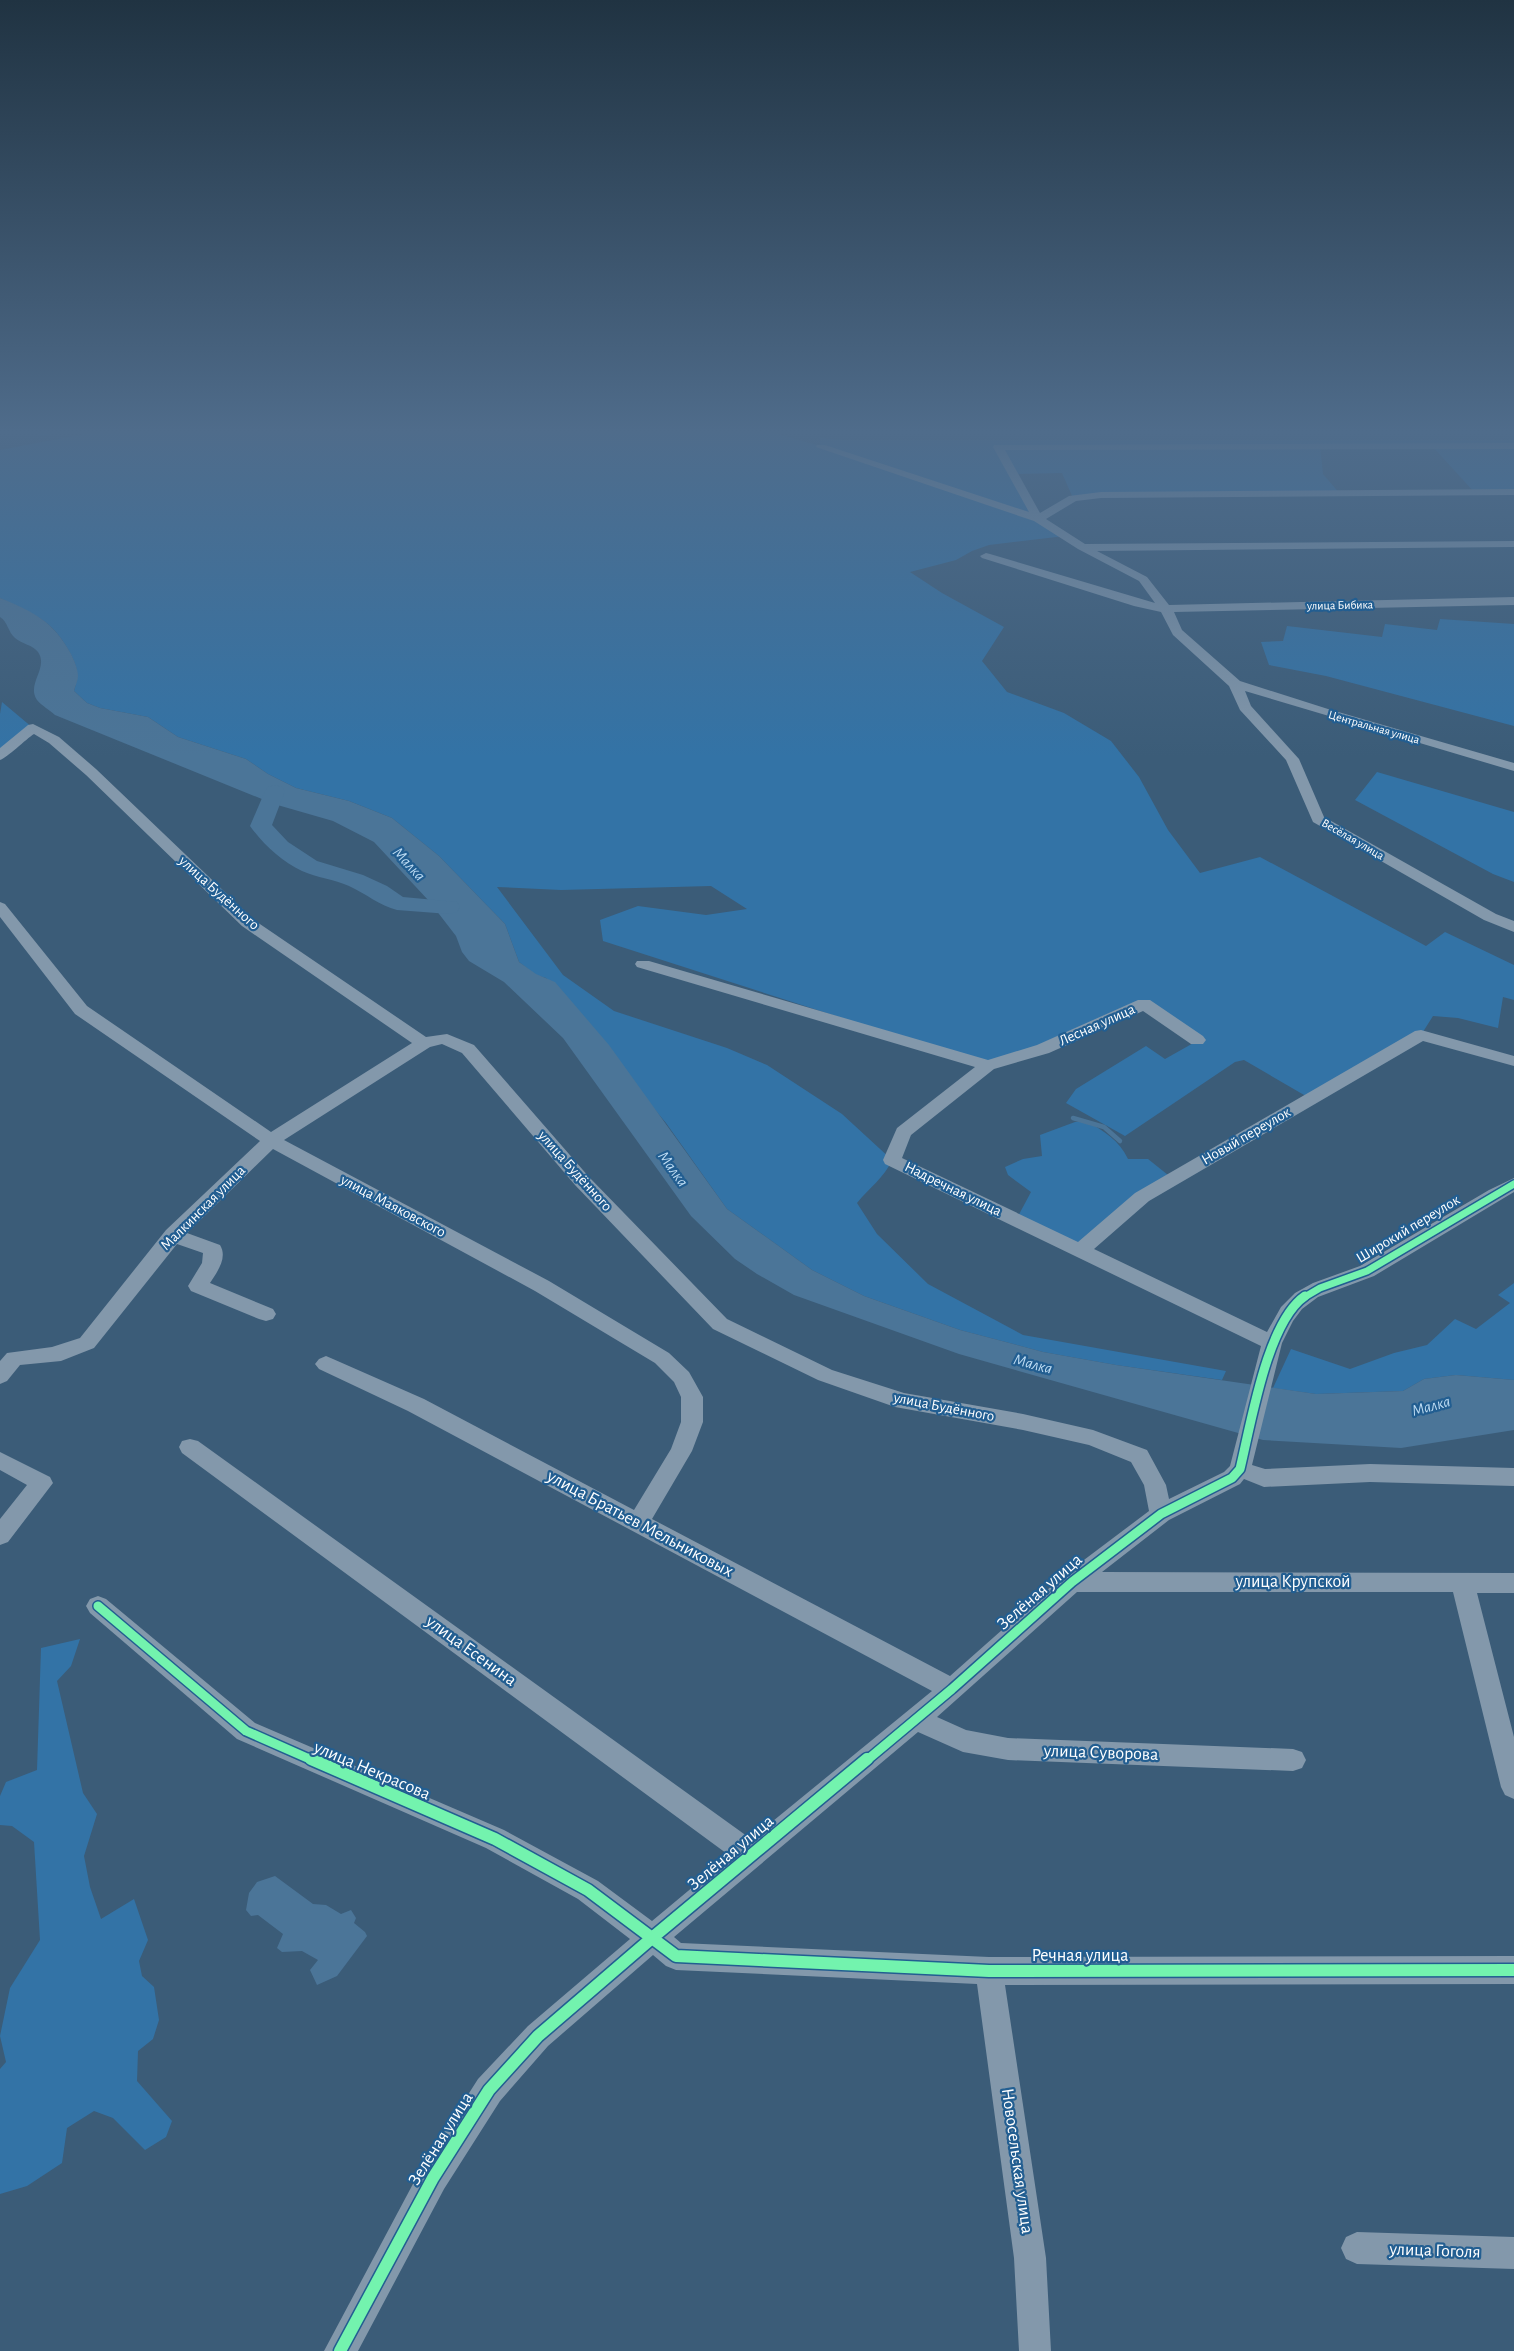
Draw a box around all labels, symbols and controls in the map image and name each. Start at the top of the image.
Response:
street label: улица Бибика [1306,598,1374,613]
street label: Центральная улица [1327,708,1422,747]
street label: Весёлая улица [1319,816,1387,863]
water label: Малка [390,844,428,884]
street label: улица Будённого [175,852,262,933]
street label: Лесная улица [1057,1002,1137,1048]
street label: Новый переулок [1199,1104,1293,1168]
street label: улица Будённого [534,1127,615,1214]
water label: Малка [655,1148,691,1190]
street label: Надречная улица [902,1159,1004,1219]
street label: Малкинская улица [158,1163,248,1253]
street label: улица Маяковского [337,1172,448,1240]
street label: Широкий переулок [1354,1192,1462,1266]
water label: Малка [1012,1351,1054,1377]
street label: улица Будённого [891,1390,996,1424]
water label: Малка [1410,1393,1452,1419]
street label: улица Братьев Мельниковых [543,1467,736,1581]
street label: Зелёная улица [994,1550,1086,1634]
street label: улица Крупской [1234,1573,1351,1591]
street label: улица Есенина [422,1612,520,1690]
street label: улица Некрасова [310,1738,433,1804]
street label: улица Суворова [1042,1742,1159,1764]
street label: Зелёная улица [685,1812,777,1894]
street label: Речная улица [1031,1947,1129,1965]
street label: Новосельская улица [998,2087,1036,2235]
street label: Зелёная улица [405,2089,477,2189]
street label: улица Гоголя [1388,2240,1481,2262]

